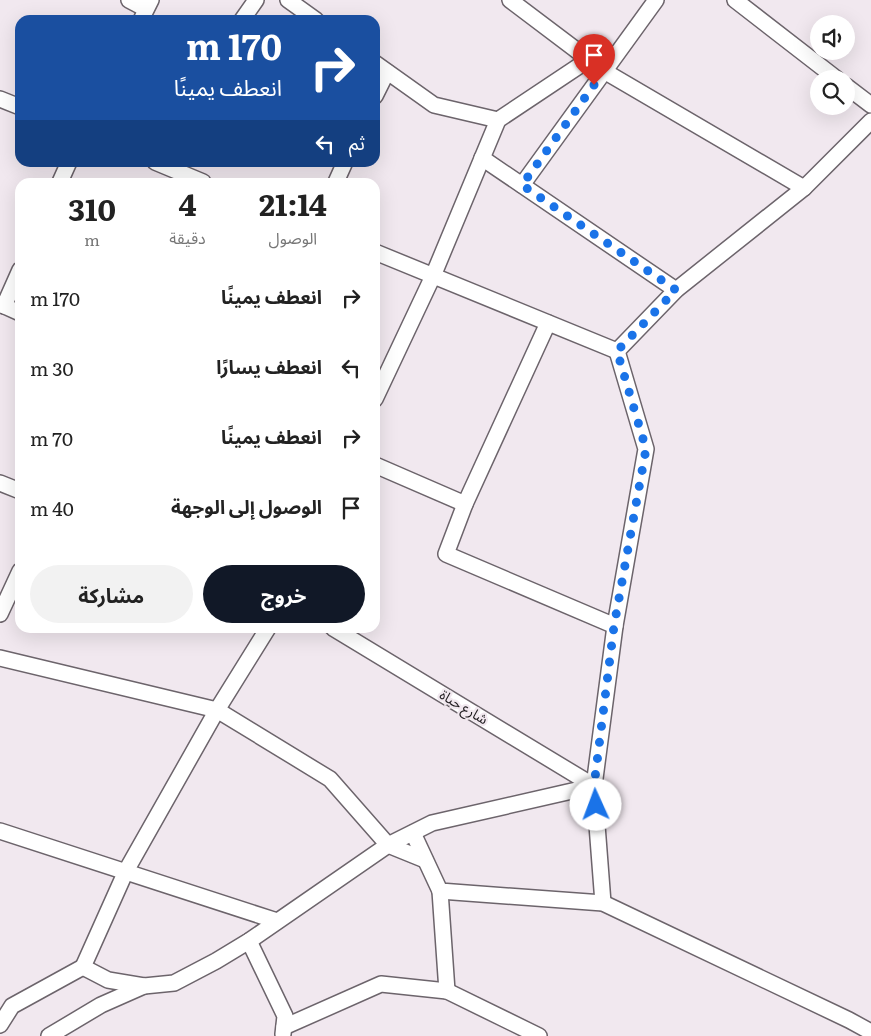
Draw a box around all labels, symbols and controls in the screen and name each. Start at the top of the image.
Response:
map controls [810,15,855,115]
button: sound [810,15,855,60]
text: 170 m [186,19,282,71]
pin [573,34,615,85]
icon: right [300,35,365,100]
icon: arrive [580,41,608,69]
text: انعطف يمينًا [174,70,282,103]
button: search [810,70,855,115]
text: ثم [349,128,365,156]
icon: left [311,130,339,158]
text: 4 [178,181,196,225]
text: 21:14 [259,181,327,225]
text: 310 [68,186,116,230]
text: دقيقة [169,225,206,249]
text: الوصول [269,225,317,249]
text: m [84,227,100,251]
text: انعطف يمينًا [221,282,322,310]
text: 170 m [30,284,80,312]
icon: right [337,284,365,312]
text: انعطف يسارًا [216,352,322,380]
text: 30 m [30,354,74,382]
icon: left [337,354,365,382]
text: انعطف يمينًا [221,422,322,450]
text: 70 m [30,424,73,452]
icon: right [337,424,365,452]
text: الوصول إلى الوجهة [171,492,322,520]
text: 40 m [30,494,74,522]
icon: arrive [337,494,365,522]
button: مشاركة [30,565,193,623]
button: خروج [203,565,365,623]
street label: شارع حياة [435,684,493,730]
position arrow [569,778,621,830]

